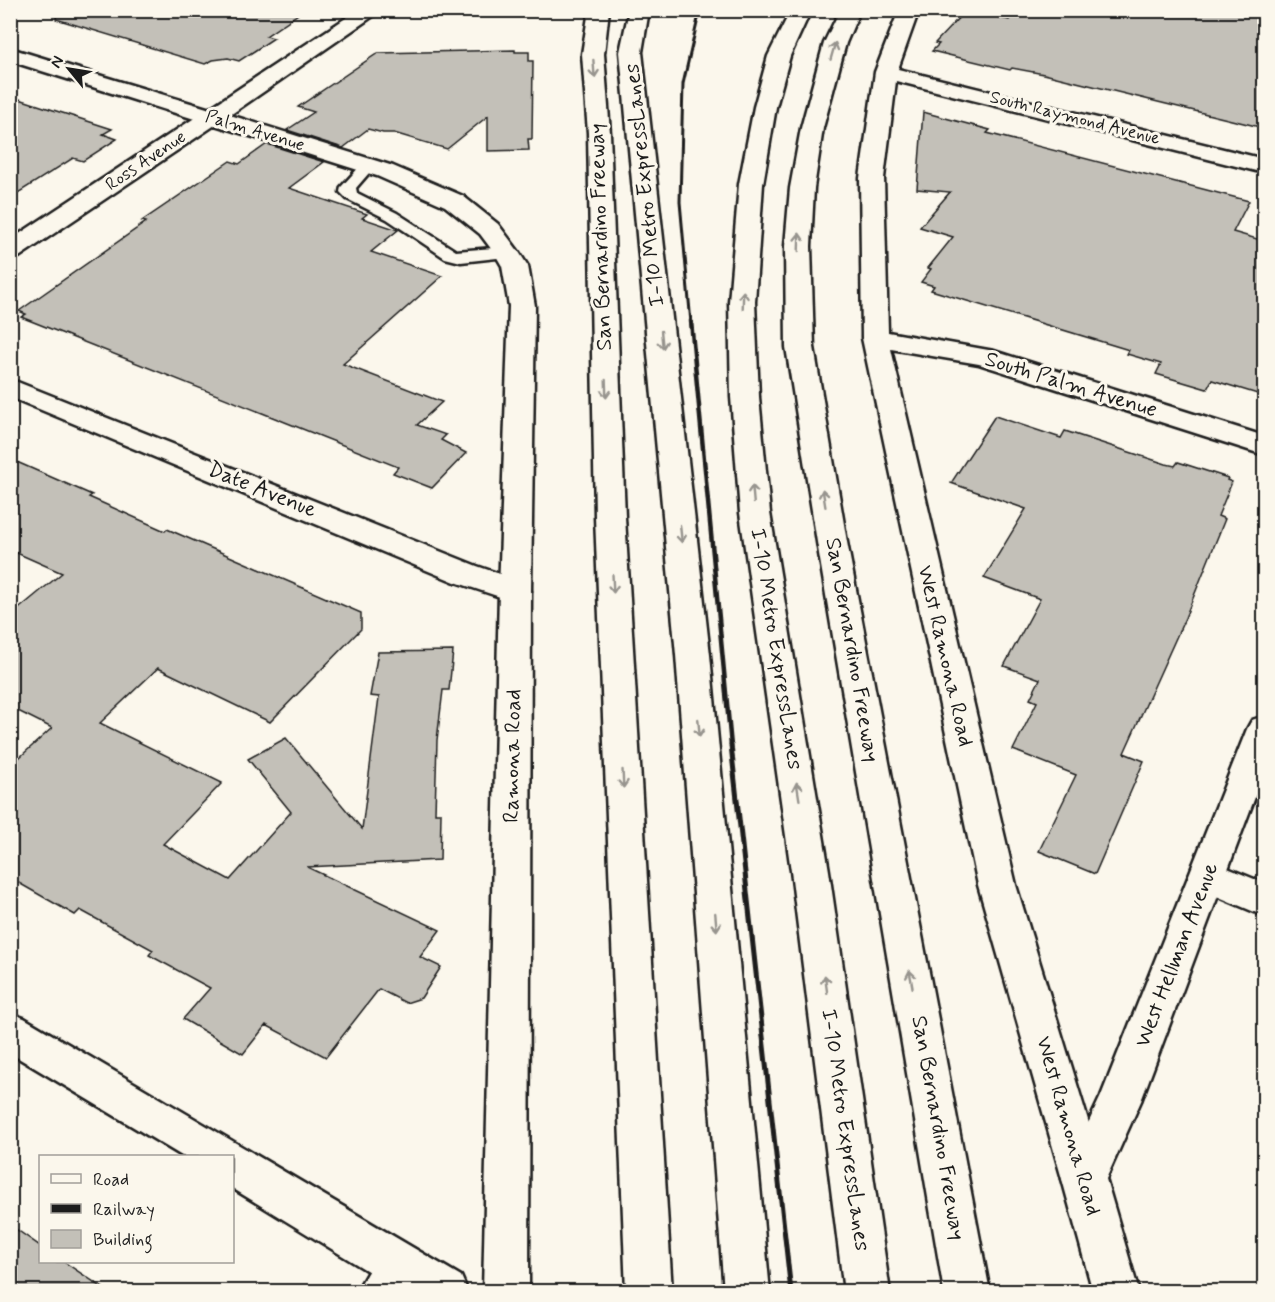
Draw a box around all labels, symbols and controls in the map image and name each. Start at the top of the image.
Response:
north arrow [39,39,99,99]
one-way arrow [828,42,839,61]
text: N [46,52,69,72]
one-way arrow [589,58,600,78]
street label: I-10 Metro ExpressLanes [618,62,672,308]
street label: South Raymond Avenue [987,85,1163,151]
street label: Palm Avenue [203,105,307,157]
street label: San Bernardino Freeway [583,123,619,351]
street label: Ross Avenue [101,125,191,197]
one-way arrow [793,232,804,252]
one-way arrow [737,290,748,310]
one-way arrow [657,329,668,349]
street label: South Palm Avenue [981,345,1161,425]
one-way arrow [600,379,612,399]
street label: Date Avenue [203,455,321,525]
one-way arrow [747,485,758,505]
one-way arrow [819,489,830,508]
one-way arrow [676,523,687,543]
street label: I-10 Metro ExpressLanes [743,526,809,772]
street label: San Bernardino Freeway [818,536,886,764]
street label: West Ramona Road [911,563,979,749]
one-way arrow [608,574,619,594]
street label: Ramona Road [498,689,528,823]
one-way arrow [694,717,705,737]
one-way arrow [617,769,628,789]
one-way arrow [792,781,803,801]
street label: West Hellman Avenue [1129,859,1225,1051]
one-way arrow [711,912,722,932]
one-way arrow [906,970,917,989]
one-way arrow [820,974,831,994]
street label: I-10 Metro ExpressLanes [814,1007,876,1253]
street label: San Bernardino Freeway [904,1014,972,1242]
street label: West Ramona Road [1029,1033,1107,1219]
legend [39,1155,234,1263]
text: Road [93,1168,129,1192]
text: Railway [93,1198,155,1222]
text: Building [93,1228,153,1254]

